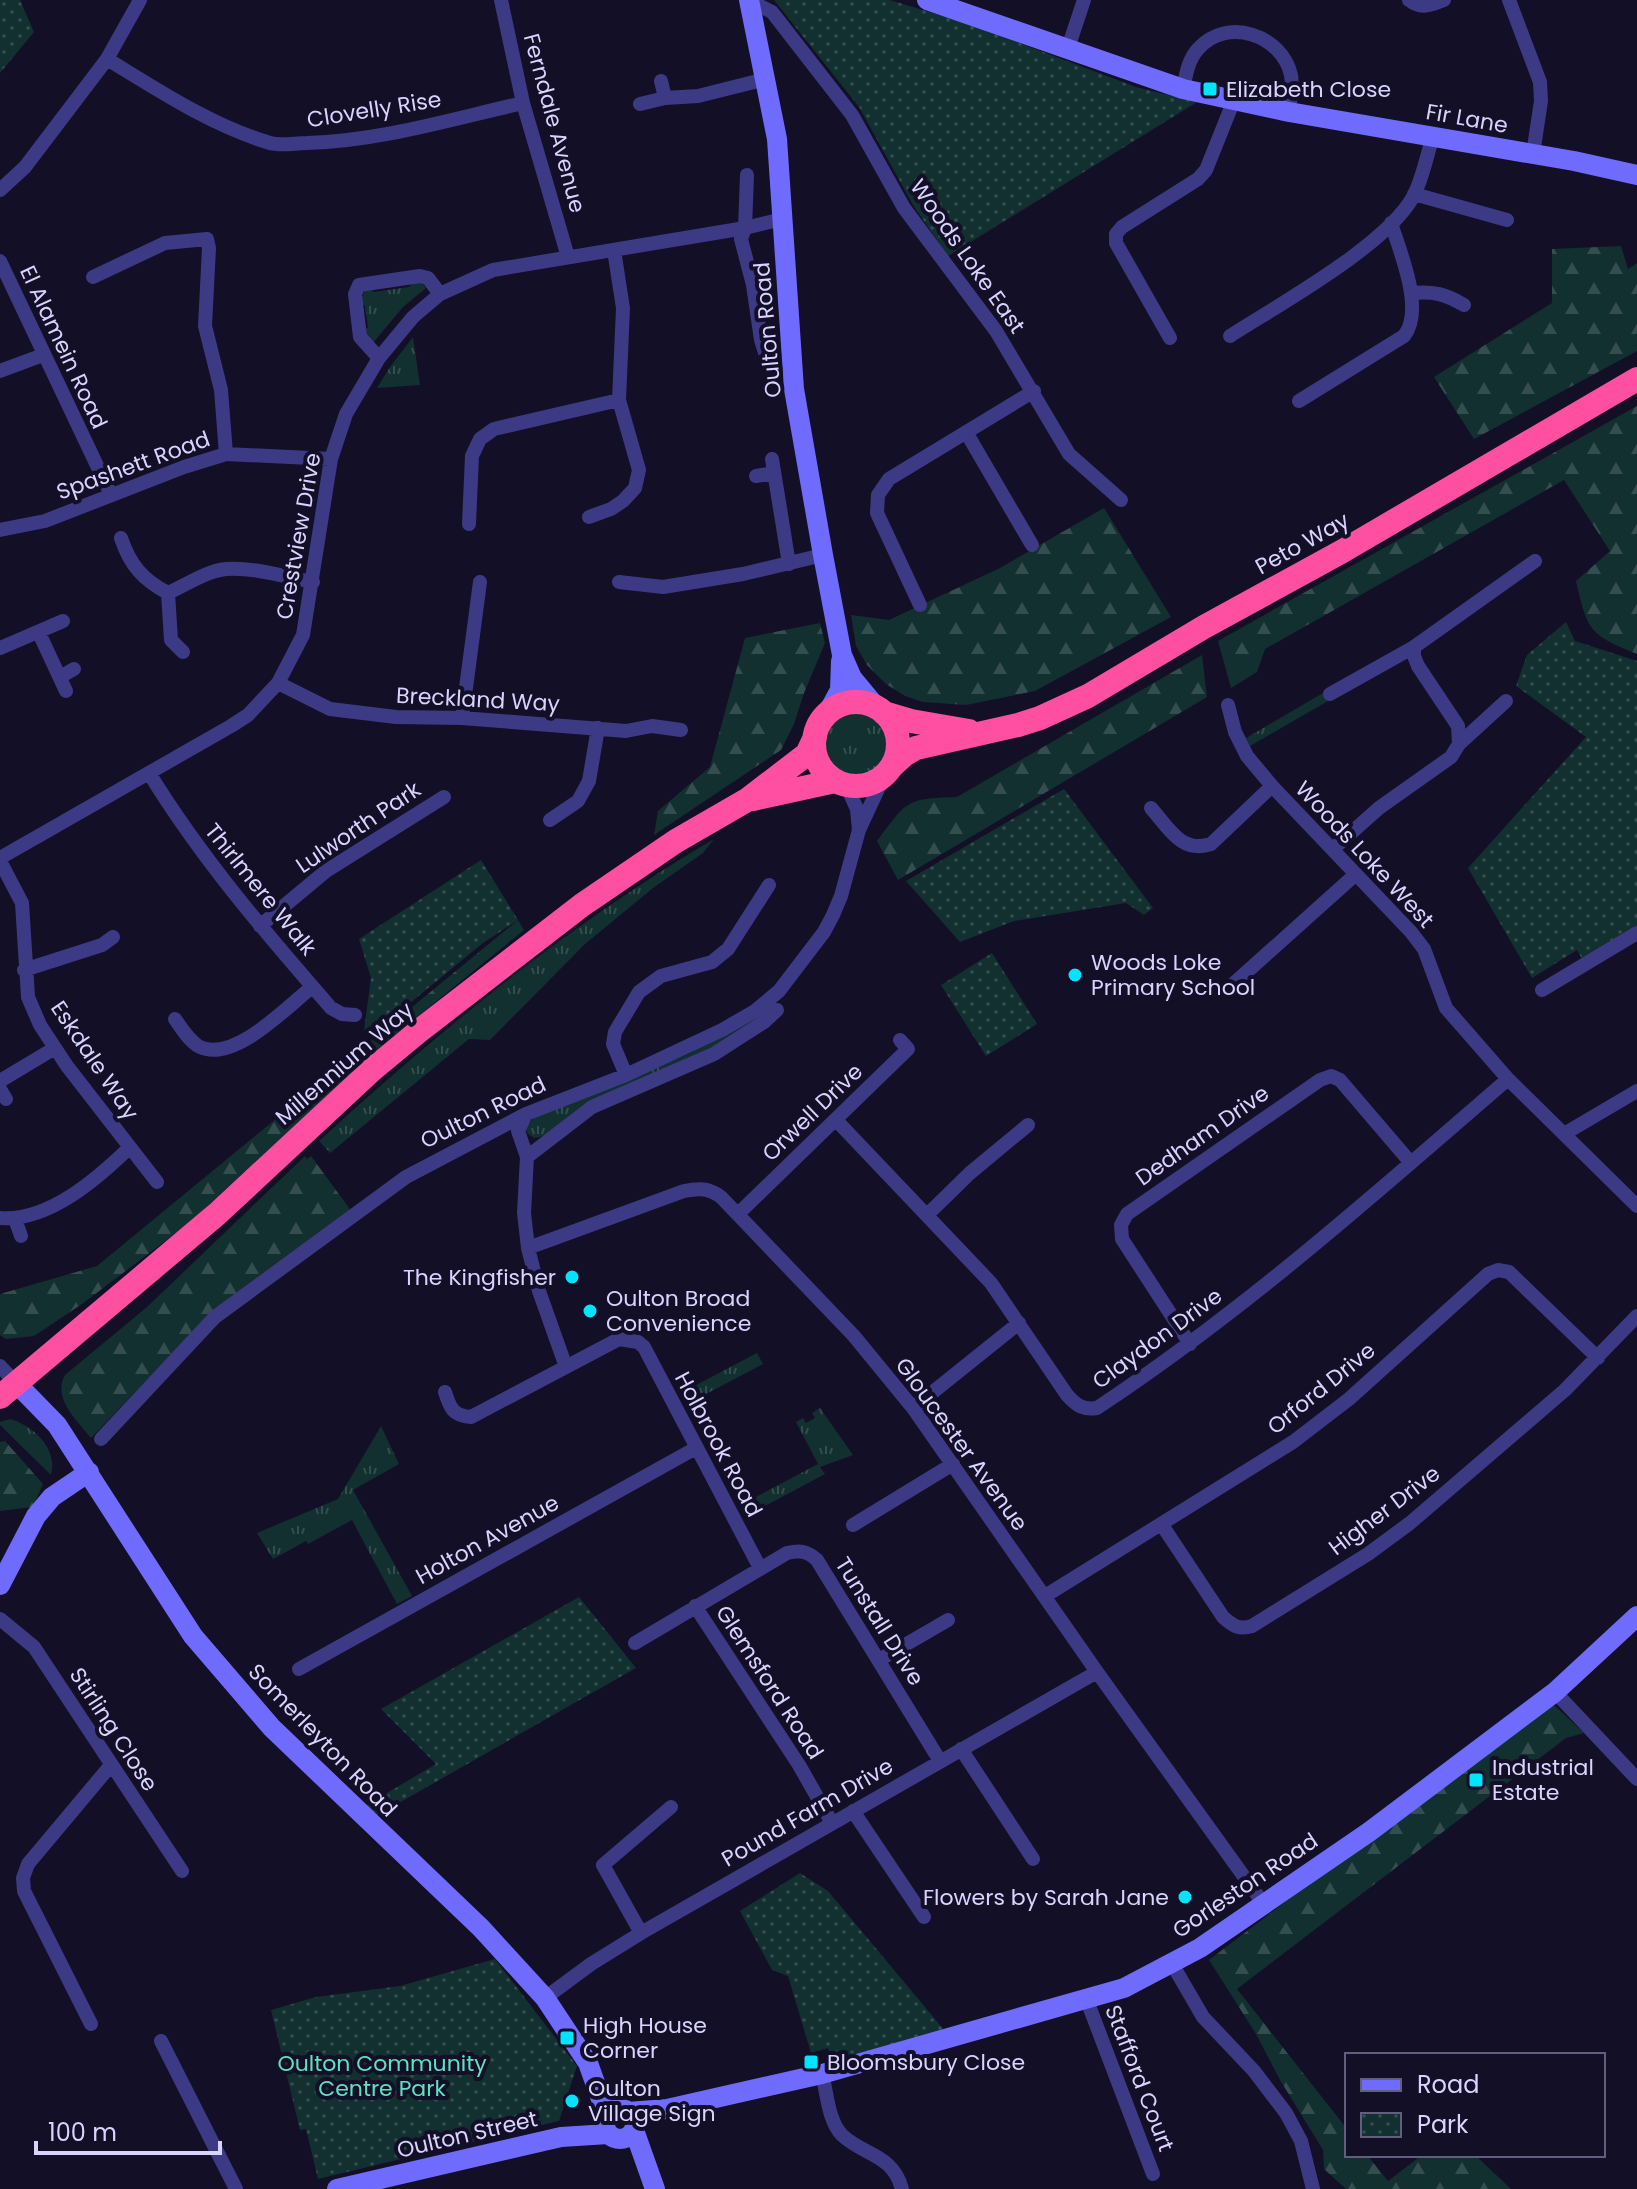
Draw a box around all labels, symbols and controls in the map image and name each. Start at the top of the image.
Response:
street label: Ferndale Avenue [516,30,593,216]
place label: Elizabeth Close [1226,74,1391,105]
marker: Elizabeth Close [1201,80,1219,98]
street label: Clovelly Rise [305,84,443,135]
street label: Fir Lane [1424,96,1510,141]
street label: Woods Loke East [903,173,1032,340]
street label: El Alamein Road [12,261,115,434]
street label: Oulton Road [746,261,789,399]
street label: Spashett Road [52,423,214,508]
street label: Crestview Drive [269,450,328,622]
street label: Peto Way [1250,505,1355,582]
street label: Breckland Way [395,680,561,719]
street label: Lulworth Park [290,774,427,881]
street label: Woods Loke West [1288,774,1441,935]
street label: Thirlmere Walk [198,817,324,963]
place label: Woods Loke Primary School [1091,947,1255,1003]
marker: Woods Loke Primary School [1066,966,1084,984]
street label: Millennium Way [269,994,421,1132]
street label: Eskdale Way [43,995,146,1126]
street label: Orwell Drive [755,1056,870,1168]
street label: Oulton Road [415,1069,551,1156]
street label: Dedham Drive [1129,1078,1275,1193]
place label: The Kingfisher [403,1262,556,1293]
marker: The Kingfisher [563,1268,581,1286]
street label: Claydon Drive [1086,1281,1229,1396]
place label: Oulton Broad Convenience [606,1283,751,1339]
marker: Oulton Broad Convenience [581,1302,599,1320]
street label: Orford Drive [1261,1335,1382,1442]
street label: Gloucester Avenue [888,1351,1035,1537]
street label: Holbrook Road [667,1366,770,1522]
street label: Higher Drive [1322,1458,1447,1563]
street label: Holton Avenue [410,1487,564,1592]
street label: Tunstall Drive [828,1551,931,1692]
street label: Glemsford Road [708,1599,831,1765]
street label: Somerleyton Road [241,1657,404,1824]
street label: Stirling Close [62,1661,165,1797]
street label: Pound Farm Drive [716,1751,899,1874]
place label: Industrial Estate [1492,1752,1594,1808]
marker: Industrial Estate [1467,1771,1485,1789]
street label: Gorleston Road [1166,1825,1324,1946]
place label: Flowers by Sarah Jane [923,1882,1169,1913]
marker: Flowers by Sarah Jane [1176,1888,1194,1906]
street label: Stafford Court [1097,2000,1182,2156]
place label: High House Corner [583,2010,707,2066]
marker: High House Corner [558,2029,576,2047]
place label: Bloomsbury Close [827,2047,1025,2078]
park label: Oulton Community Centre Park [277,2048,487,2104]
marker: Bloomsbury Close [802,2053,820,2071]
legend [1345,2053,1605,2157]
text: Road [1417,2068,1479,2101]
place label: Oulton Village Sign [588,2073,716,2129]
marker: Oulton Village Sign [563,2092,581,2110]
street label: Oulton Street [394,2103,540,2166]
scale bar [36,2105,220,2155]
text: Park [1417,2108,1469,2141]
text: 100 m [48,2116,117,2149]

